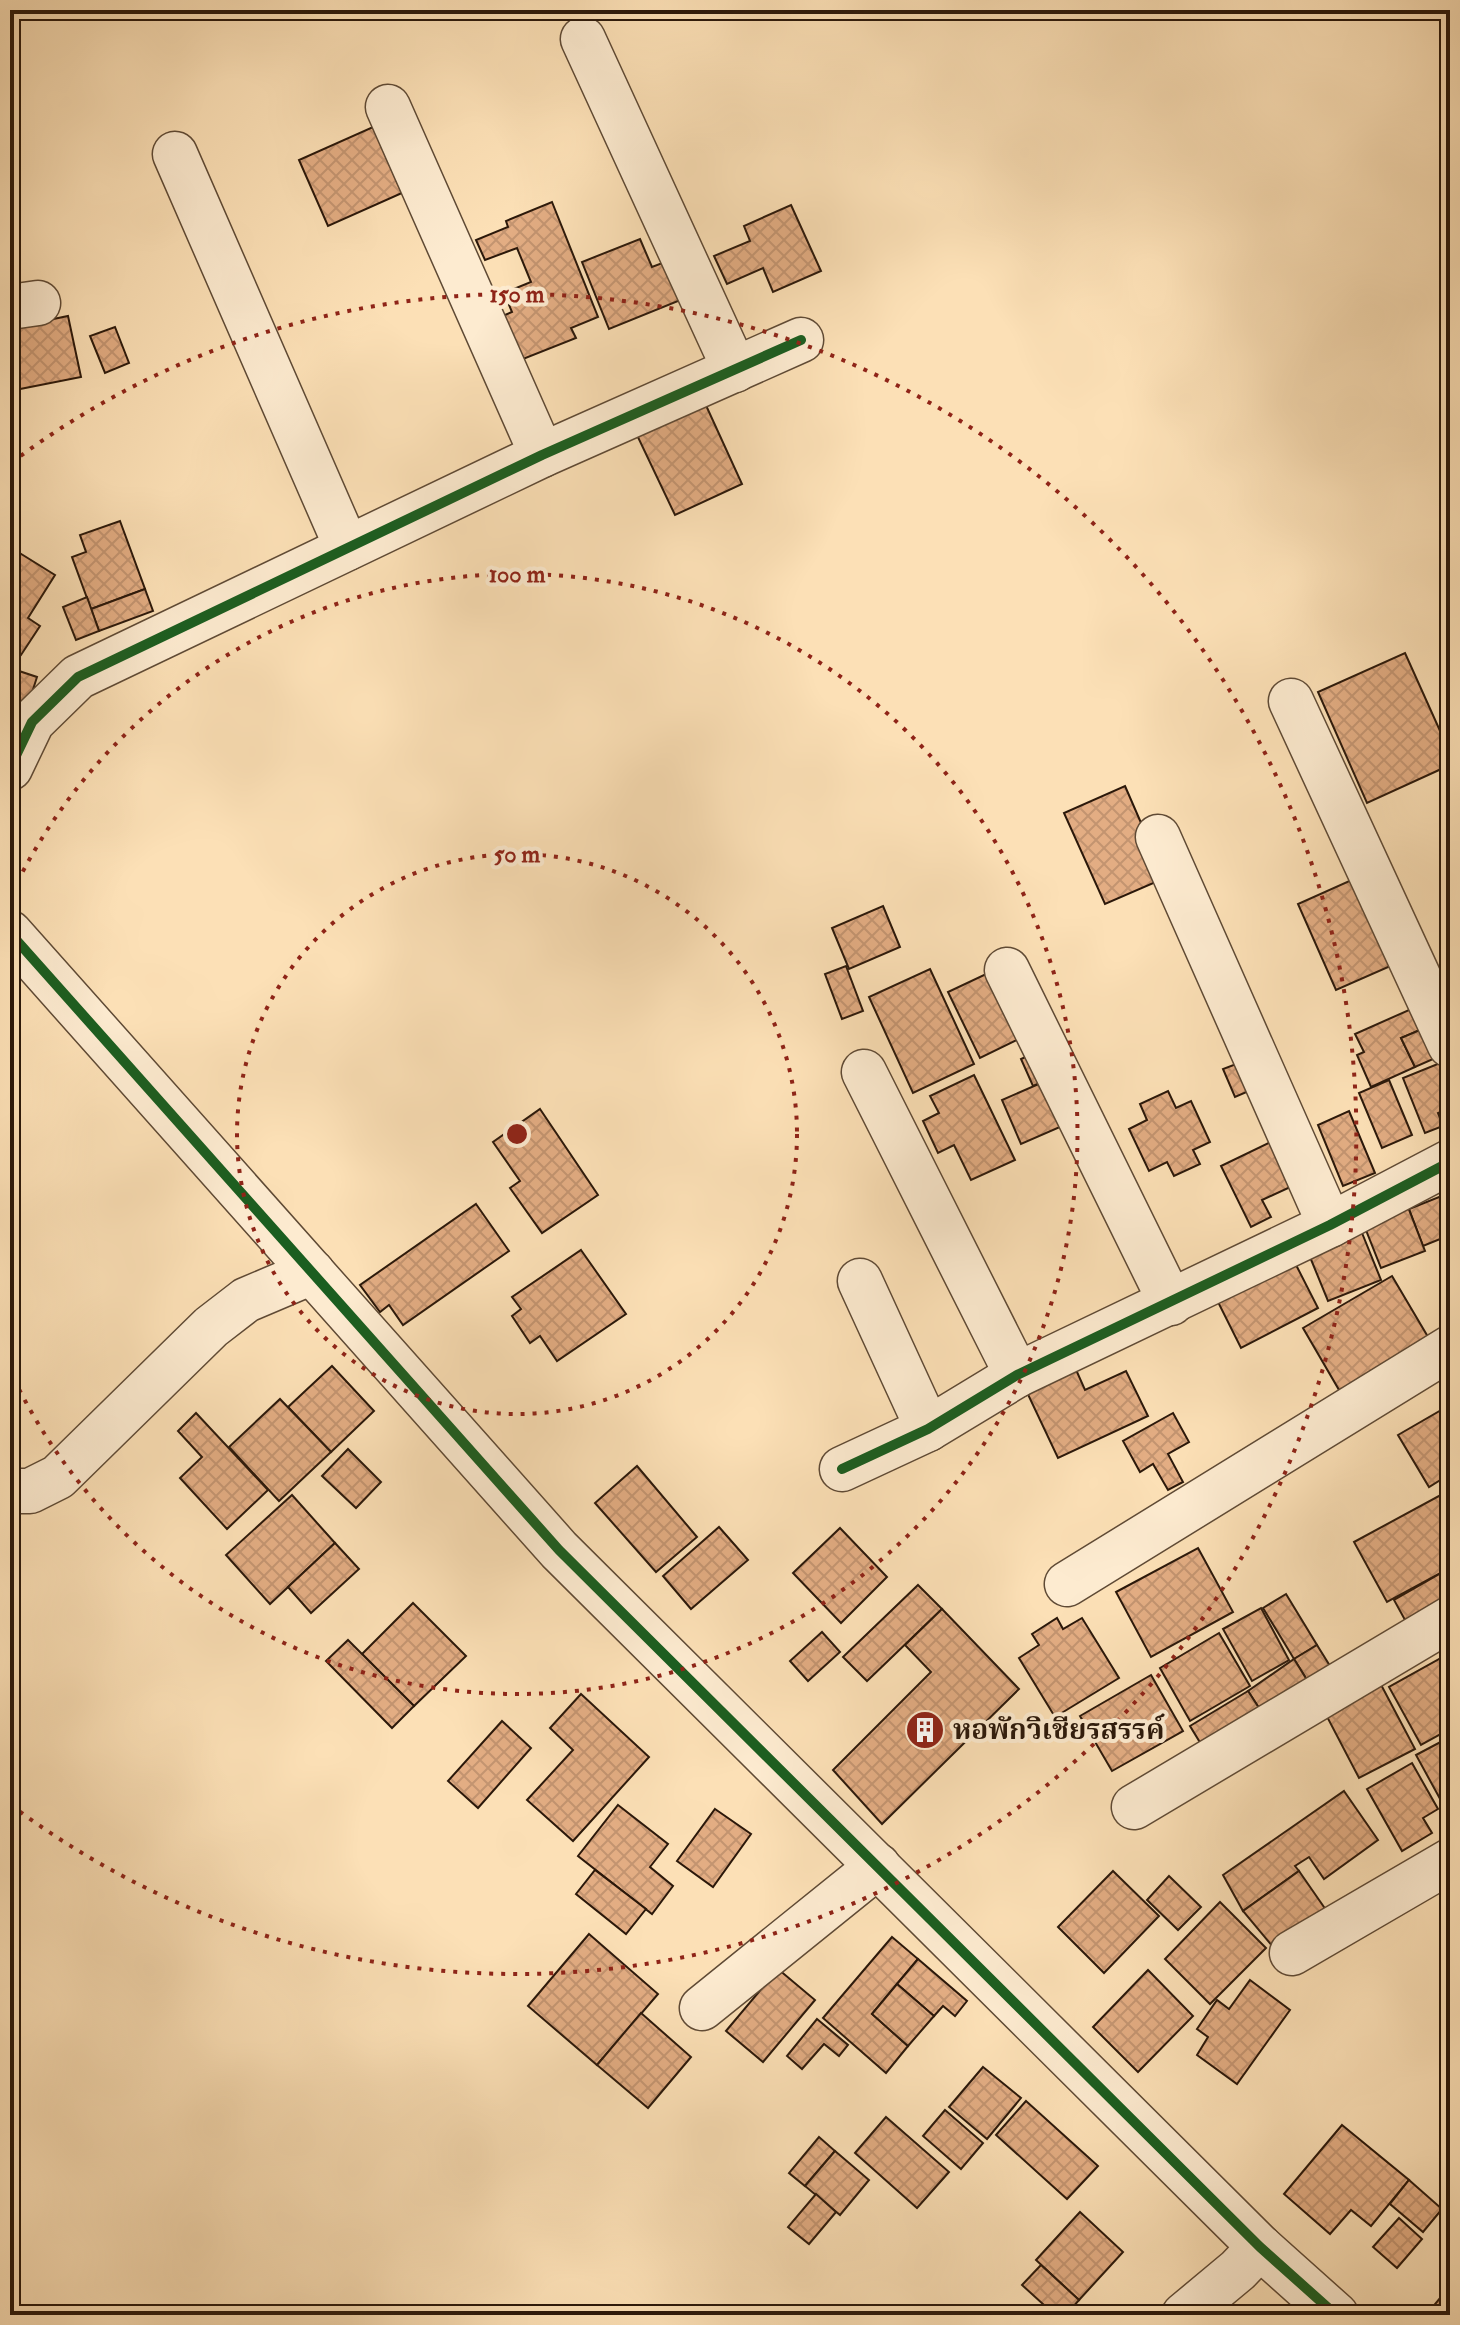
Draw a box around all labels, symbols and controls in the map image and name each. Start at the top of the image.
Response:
text: 150 m [490,279,545,310]
text: 100 m [489,559,546,590]
text: 50 m [494,839,541,870]
centre of rings [503,1120,531,1148]
building icon: หอพักวิเชียรสรรค์ [904,1709,946,1751]
place label: หอพักวิเชียรสรรค์ [953,1713,1165,1748]

